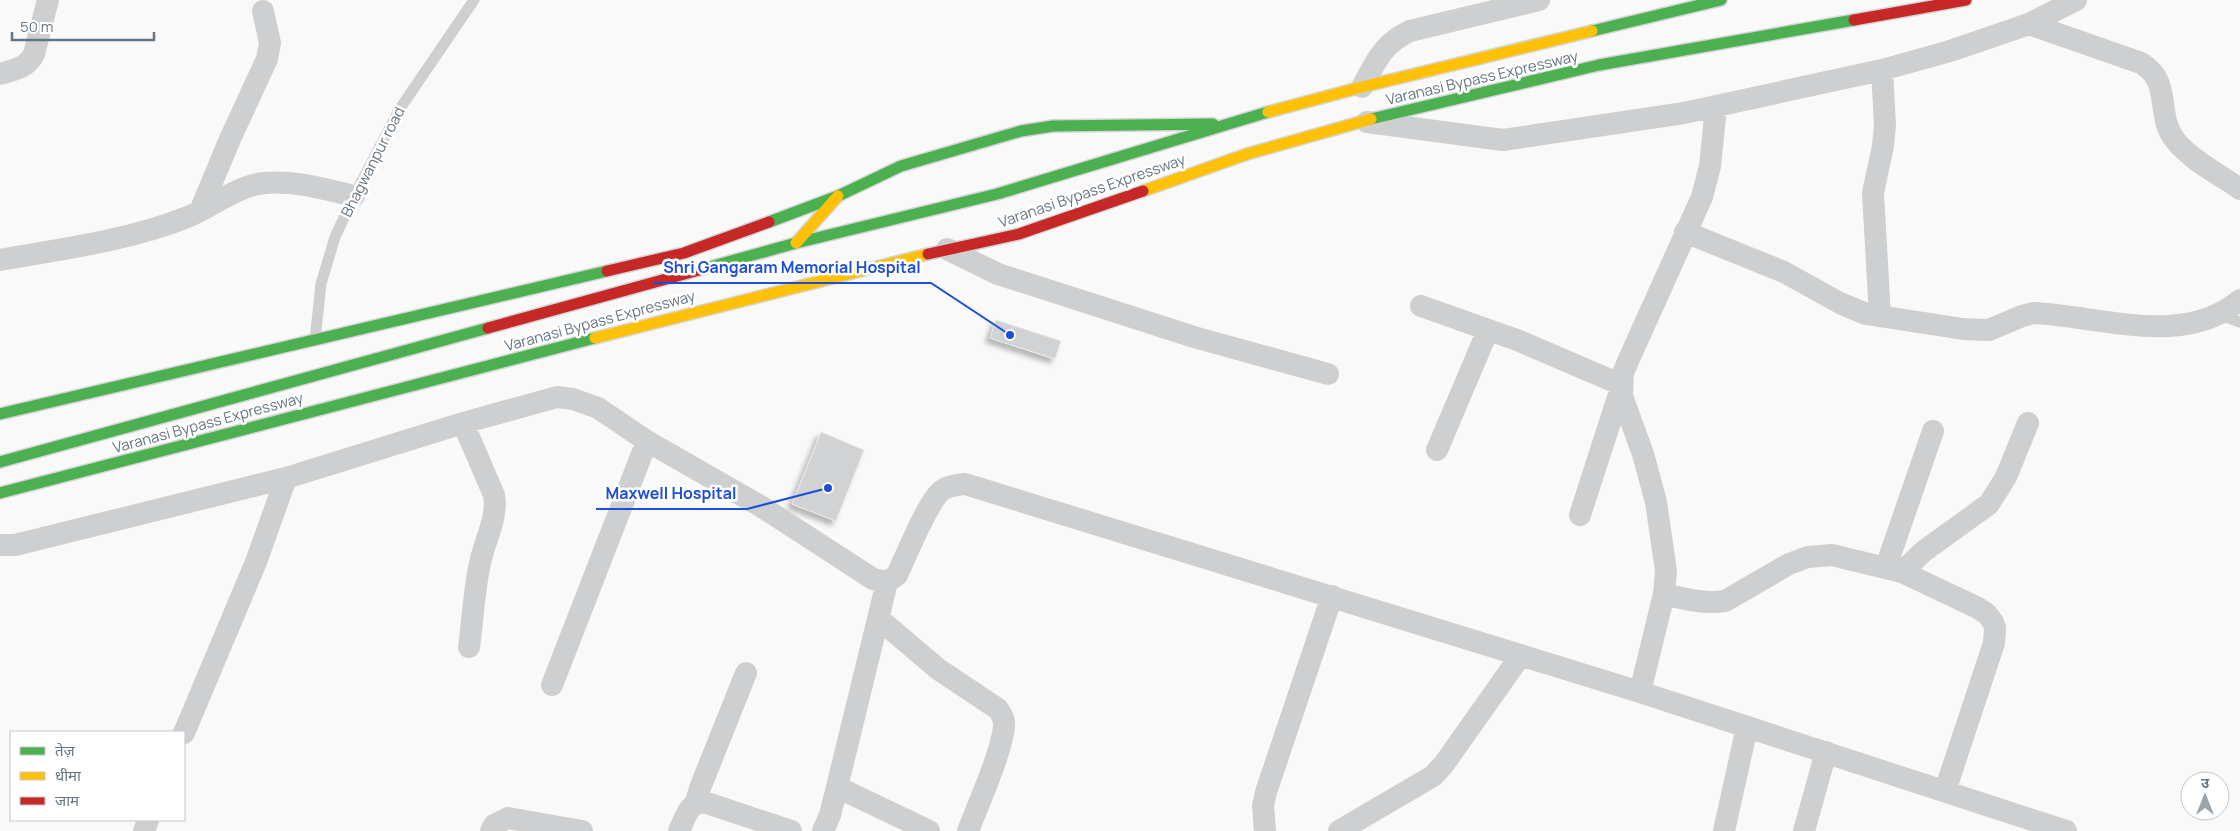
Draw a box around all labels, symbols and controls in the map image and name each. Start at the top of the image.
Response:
scale bar [12,10,155,42]
text: 50 m [20,16,54,37]
street label: Varanasi Bypass Expressway [1384,45,1580,110]
street label: Bhagwanpur road [336,103,409,221]
street label: Varanasi Bypass Expressway [996,149,1188,232]
callout: Shri Gangaram Memorial Hospital [654,252,931,283]
text: Shri Gangaram Memorial Hospital [663,256,921,278]
street label: Varanasi Bypass Expressway [502,285,698,356]
street label: Varanasi Bypass Expressway [110,387,306,458]
callout: Maxwell Hospital [596,478,747,509]
text: Maxwell Hospital [606,482,736,504]
legend [10,731,185,821]
text: तेज़ [55,740,76,761]
text: धीमा [55,765,82,786]
north arrow [2180,771,2230,821]
text: उ [2201,773,2210,792]
text: जाम [55,790,80,811]

